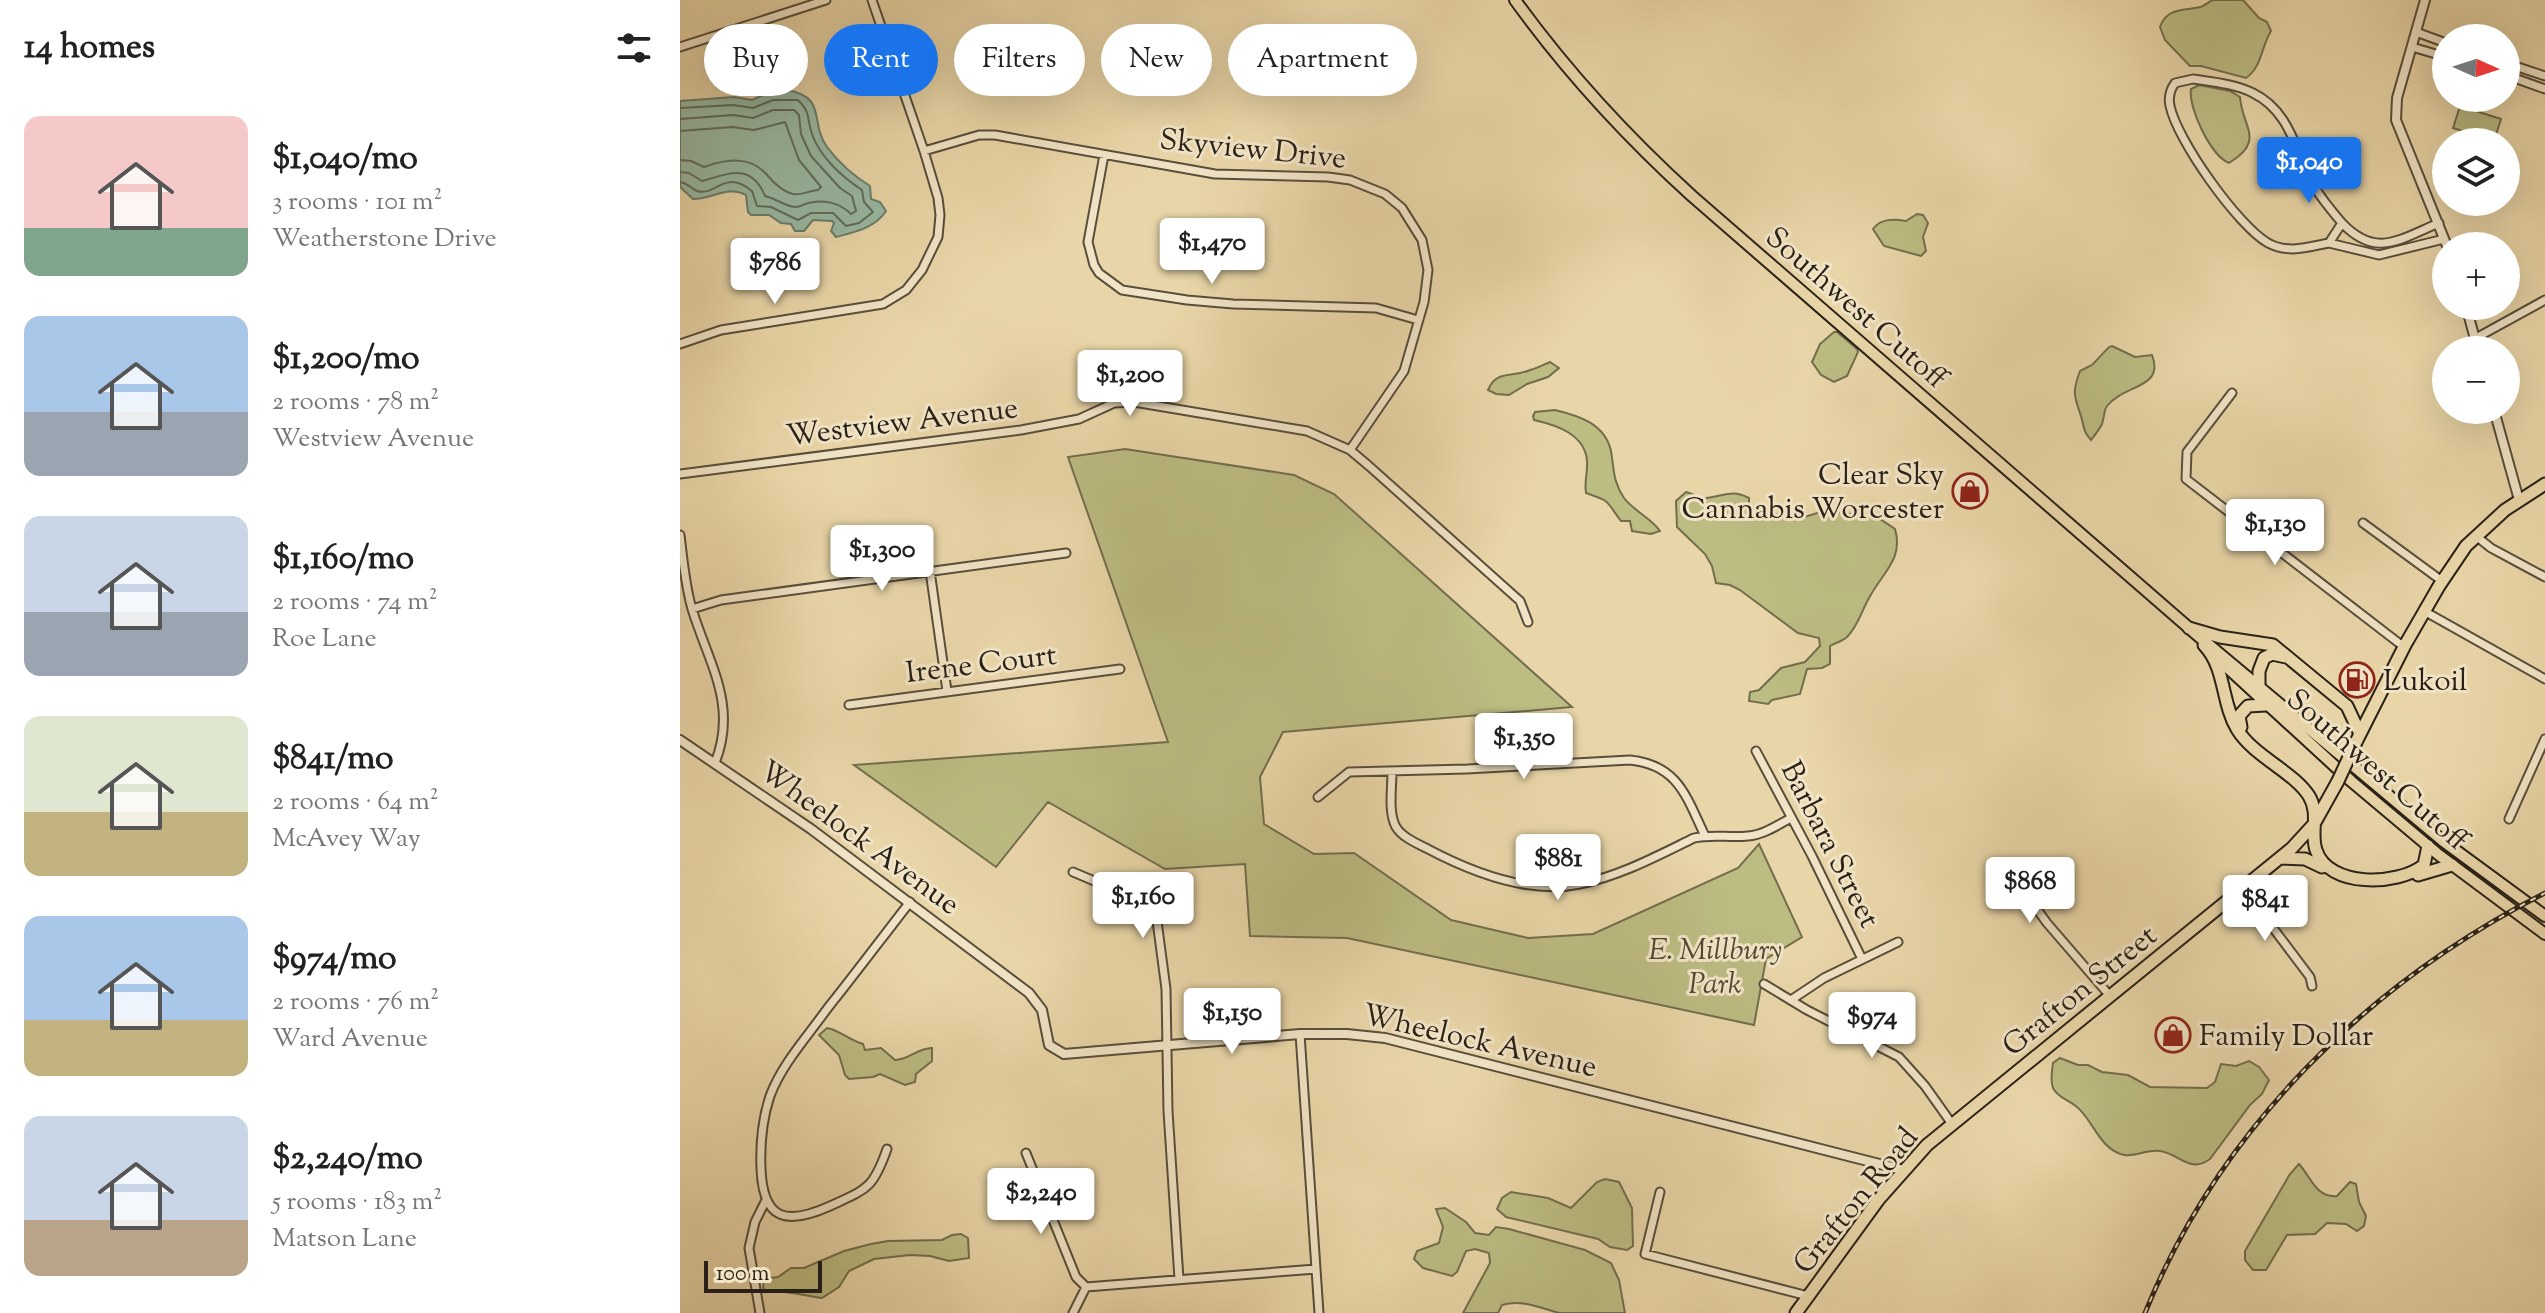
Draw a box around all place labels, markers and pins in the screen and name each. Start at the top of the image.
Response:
pin: $1,040 [2244,137,2374,205]
pin: $1,470 [1147,218,1277,286]
pin: $786 [728,238,822,306]
pin: $1,200 [1065,350,1195,418]
place label: Clear Sky Cannabis Worcester [1681,455,1944,532]
shop icon: Clear Sky Cannabis Worcester [1951,472,1989,510]
pin: $1,130 [2210,499,2340,567]
pin: $1,300 [817,525,947,593]
fuel station icon: Lukoil [2338,661,2376,699]
place label: Lukoil [2383,661,2467,704]
pin: $1,350 [1459,713,1589,781]
pin: $881 [1511,834,1605,902]
pin: $868 [1983,857,2077,925]
pin: $1,160 [1078,872,1208,940]
pin: $841 [2218,875,2312,943]
pin: $1,150 [1167,988,1297,1056]
pin: $974 [1825,992,1919,1060]
shop icon: Family Dollar [2154,1016,2192,1054]
place label: Family Dollar [2199,1016,2373,1059]
pin: $2,240 [976,1168,1106,1236]

